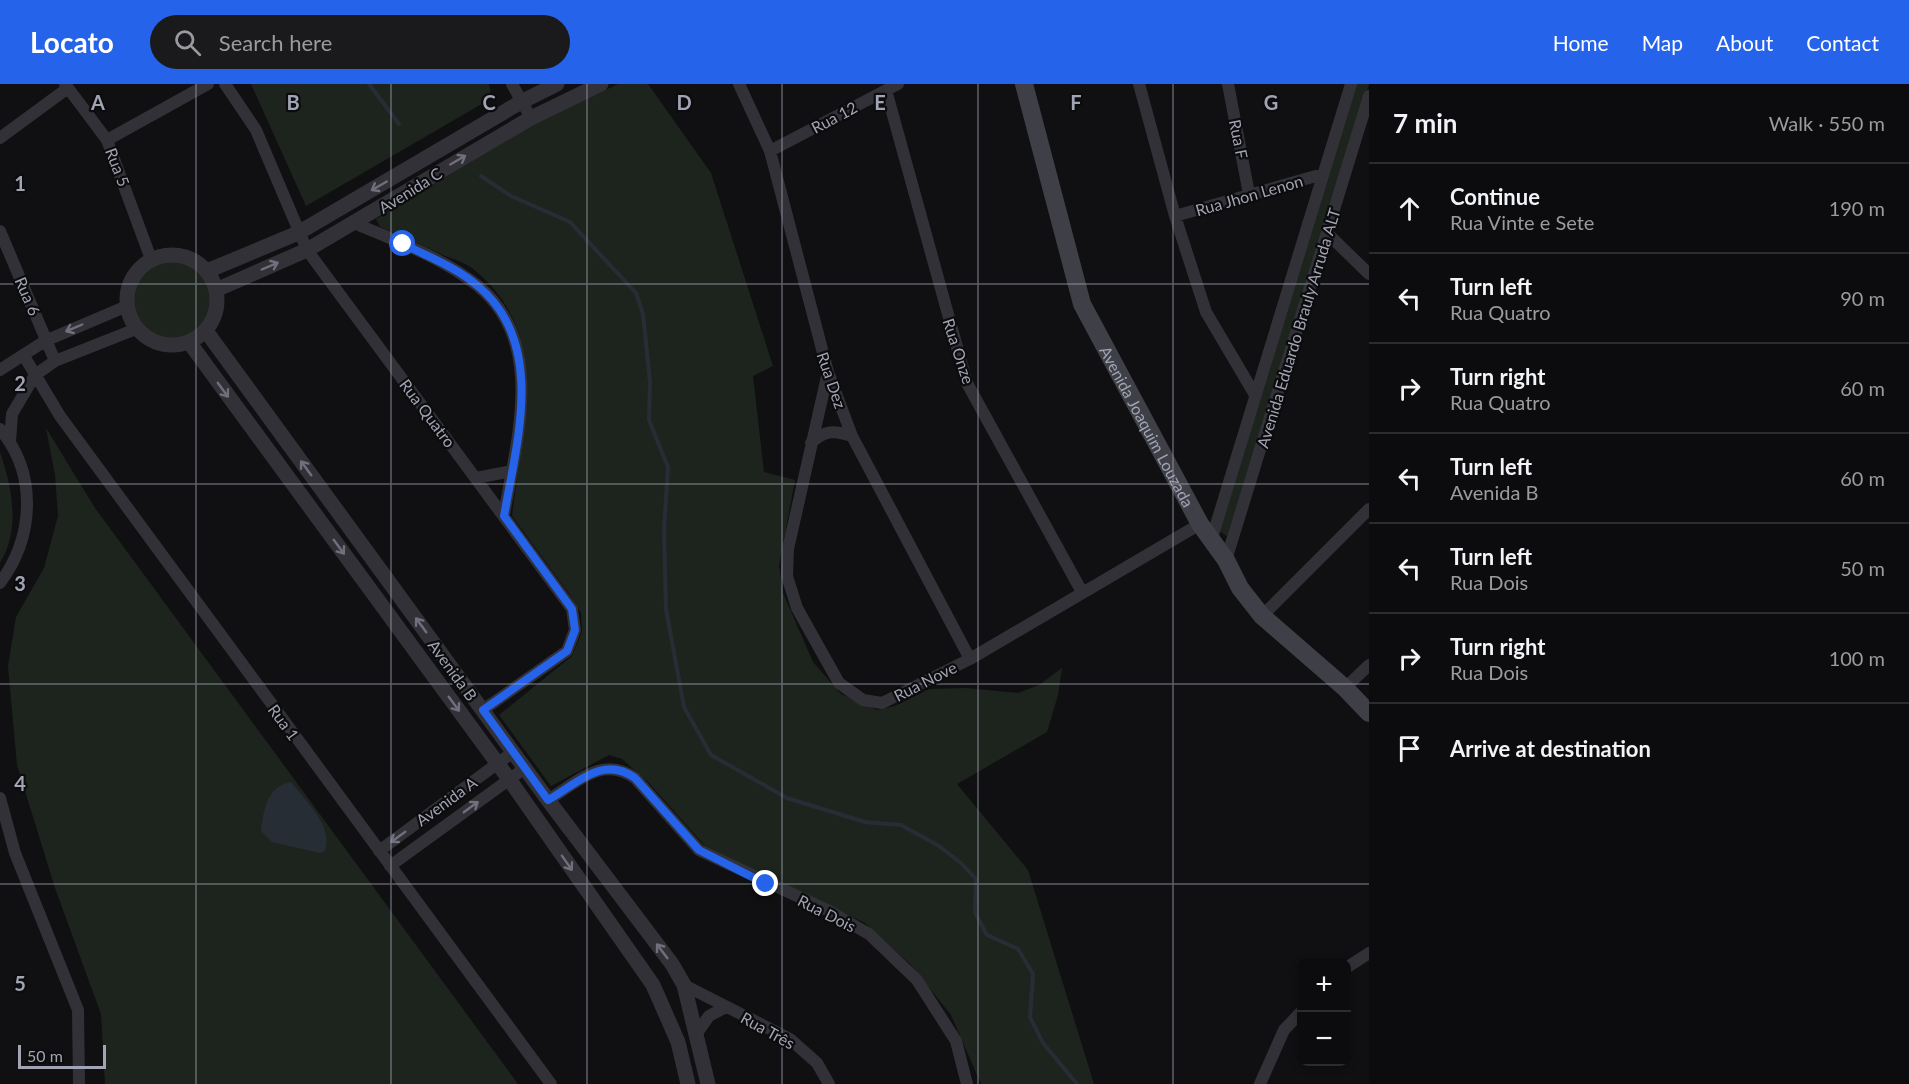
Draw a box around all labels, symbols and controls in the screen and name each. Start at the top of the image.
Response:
search box [150,15,570,69]
text: Locato [30,25,114,59]
icon: search [171,26,204,59]
text: Search here [219,29,332,56]
text: Home [1553,30,1609,55]
text: Map [1642,30,1683,55]
text: About [1716,30,1773,55]
text: Contact [1806,30,1879,55]
text: A [90,90,105,114]
text: B [286,90,300,114]
text: C [482,90,496,114]
text: D [676,90,692,114]
text: E [874,90,886,114]
text: F [1070,90,1082,114]
text: G [1264,90,1278,114]
street label: Rua 12 [808,97,860,137]
text: 7 min [1393,107,1457,139]
text: Walk · 550 m [1769,111,1885,135]
street label: Rua F [1226,118,1252,160]
street label: Rua 5 [102,145,134,189]
one-way arrow [449,154,466,166]
street label: Avenida C [375,163,445,217]
text: 1 [14,171,26,195]
street label: Rua Jhon Lenon [1193,171,1305,219]
one-way arrow [371,181,388,193]
text: Continue [1450,183,1540,210]
icon: ahead [1393,192,1426,225]
text: 190 m [1829,196,1885,220]
street label: Avenida Eduardo Brauly Arruda ALT [1252,205,1344,450]
text: Rua Vinte e Sete [1450,210,1594,234]
route start [389,230,415,256]
one-way arrow [260,260,279,271]
text: Turn left [1450,273,1532,300]
street label: Rua 6 [11,274,45,318]
icon: left [1393,282,1426,315]
text: 90 m [1840,286,1885,310]
text: Rua Quatro [1450,300,1551,324]
street label: Rua Onze [939,316,979,386]
one-way arrow [65,324,83,335]
street label: Avenida Joaquim Louzada [1096,342,1198,510]
street label: Rua Dez [814,349,850,411]
text: Turn right [1450,363,1545,390]
text: 2 [14,371,26,395]
icon: right [1393,372,1426,405]
street label: Rua Quatro [396,375,460,451]
text: 60 m [1840,376,1885,400]
one-way arrow [217,381,230,397]
text: Rua Quatro [1450,390,1551,414]
text: Turn left [1450,453,1532,480]
one-way arrow [300,460,312,476]
icon: left [1393,462,1426,495]
text: 60 m [1840,466,1885,490]
text: Avenida B [1450,480,1539,504]
one-way arrow [332,538,345,554]
text: Turn left [1450,543,1532,570]
icon: left [1393,552,1426,585]
text: 50 m [1840,556,1885,580]
text: Rua Dois [1450,570,1528,594]
text: 3 [14,571,26,595]
one-way arrow [414,618,427,634]
text: Turn right [1450,633,1545,660]
street label: Avenida B [425,636,481,704]
icon: right [1393,642,1426,675]
text: 100 m [1829,646,1885,670]
street label: Rua Nove [890,657,960,705]
text: Rua Dois [1450,660,1528,684]
one-way arrow [448,696,460,712]
street label: Rua 1 [265,700,303,744]
icon: arrive [1393,732,1426,765]
text: Arrive at destination [1450,735,1651,762]
text: 4 [14,771,26,795]
street label: Avenida A [412,772,480,829]
one-way arrow [463,801,479,813]
one-way arrow [391,830,407,843]
one-way arrow [561,854,573,870]
route end [752,870,778,896]
street label: Rua Dois [795,890,859,936]
one-way arrow [655,943,668,959]
map controls [1297,958,1351,1066]
button: + [1297,958,1351,1012]
text: 5 [14,971,26,995]
street label: Rua Três [738,1007,798,1053]
button: − [1297,1012,1351,1066]
scale bar [18,1042,106,1070]
text: 50 m [27,1046,63,1065]

